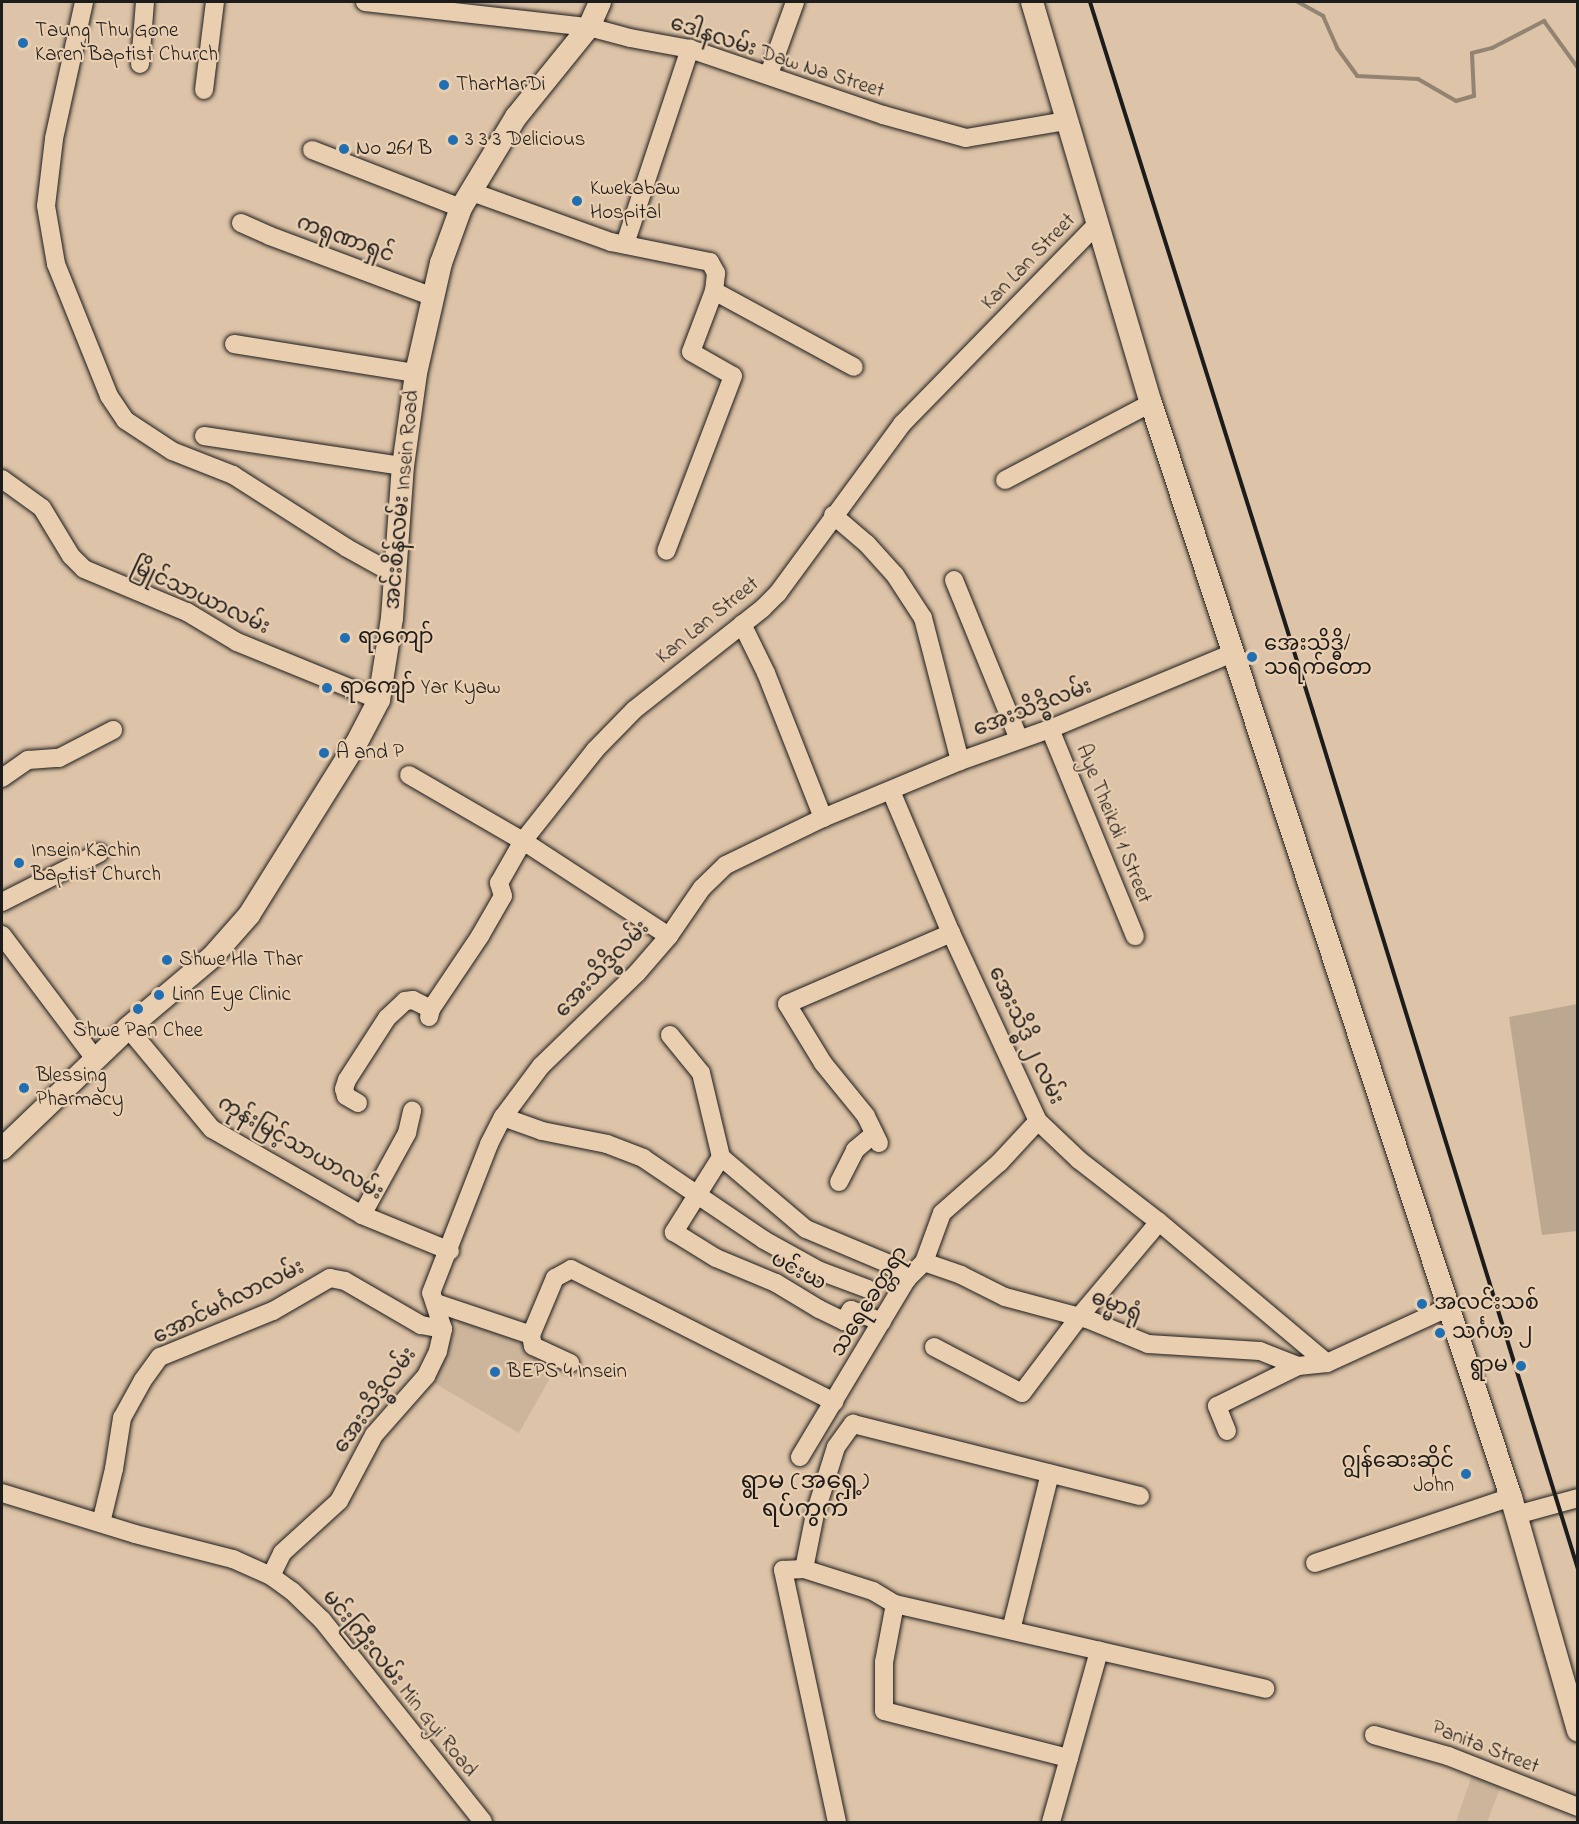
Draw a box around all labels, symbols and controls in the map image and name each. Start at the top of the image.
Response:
street label: ဒေါနလမ်း Daw Na Street [667,11,887,105]
place label: Taung Thu Gone Karen Baptist Church [35,18,218,68]
marker: Taung Thu Gone Karen Baptist Church [16,36,30,50]
place label: TharMarDi [456,72,546,98]
marker: TharMarDi [437,78,451,92]
place label: 3 3 3 Delicious [465,127,586,153]
marker: 3 3 3 Delicious [446,133,460,147]
place label: No 261 B [356,136,432,162]
marker: No 261 B [337,142,351,156]
place label: Kwekabaw Hospital [590,176,680,226]
marker: Kwekabaw Hospital [568,192,586,210]
street label: Kan Lan Street [977,208,1081,316]
street label: ကရုဏာရှင် [293,211,397,269]
street label: အင်းစိန်လမ်း Insein Road [381,389,425,611]
street label: မြိုင်သာယာလမ်း [127,555,273,641]
street label: Kan Lan Street [652,572,764,670]
place label: ရာကျော် [358,625,434,651]
marker: ရာကျော် [336,629,354,647]
place label: အေးသိဒ္ဓိ/ သရက်တော [1264,632,1372,682]
marker: အေးသိဒ္ဓိ/ သရက်တော [1245,650,1259,664]
place label: ရာကျော် Yar Kyaw [340,675,501,701]
street label: အေးသိဒ္ဓိလမ်း [970,675,1096,743]
marker: ရာကျော် Yar Kyaw [318,679,336,697]
place label: A and P [336,740,404,766]
street label: Aye Theikdi 1 Street [1070,741,1156,907]
marker: A and P [317,746,331,760]
place label: Insein Kachin Baptist Church [31,838,161,888]
marker: Insein Kachin Baptist Church [12,856,26,870]
street label: အေးသိဒ္ဓိလမ်း [551,916,655,1024]
place label: Shwe Hla Thar [179,947,303,973]
marker: Shwe Hla Thar [160,953,174,967]
street label: အေးသိဒ္ဓိ ၂ လမ်း [982,963,1068,1109]
place label: Linn Eye Clinic [172,982,291,1008]
marker: Linn Eye Clinic [150,986,168,1004]
marker: Shwe Pan Chee [131,1002,145,1016]
place label: Shwe Pan Chee [73,1018,203,1044]
place label: Blessing Pharmacy [36,1063,123,1113]
marker: Blessing Pharmacy [17,1081,31,1095]
street label: ကုန်းမြင့်သာယာလမ်း [213,1091,387,1207]
street label: သရေခေတ္တရာ [826,1242,914,1362]
street label: ပင်းယ [766,1247,830,1297]
street label: အောင်မင်္ဂလာလမ်း [149,1255,309,1351]
street label: ဓမ္မာရုံ [1087,1286,1145,1328]
place label: အလင်းသစ် [1434,1291,1539,1317]
marker: အလင်းသစ် [1415,1297,1429,1311]
place label: သင်္ဂဟ ၂ [1452,1320,1533,1346]
marker: သင်္ဂဟ ၂ [1433,1326,1447,1340]
street label: အေးသိဒ္ဓိလမ်း [329,1343,423,1459]
place label: ရွာမ [1470,1353,1508,1379]
marker: ရွာမ [1512,1357,1530,1375]
place label: BEPS 4 Insein [507,1359,627,1385]
marker: BEPS 4 Insein [488,1365,502,1379]
place label: ဂျွန်ဆေးဆိုင် John [1341,1449,1454,1499]
marker: ဂျွန်ဆေးဆိုင် John [1459,1467,1473,1481]
district label: ရွာမ (အရှေ့) ရပ်ကွက် [741,1469,869,1525]
street label: မင်းကြီးလမ်း Min Gyi Road [316,1586,482,1782]
street label: Panita Street [1428,1716,1542,1780]

